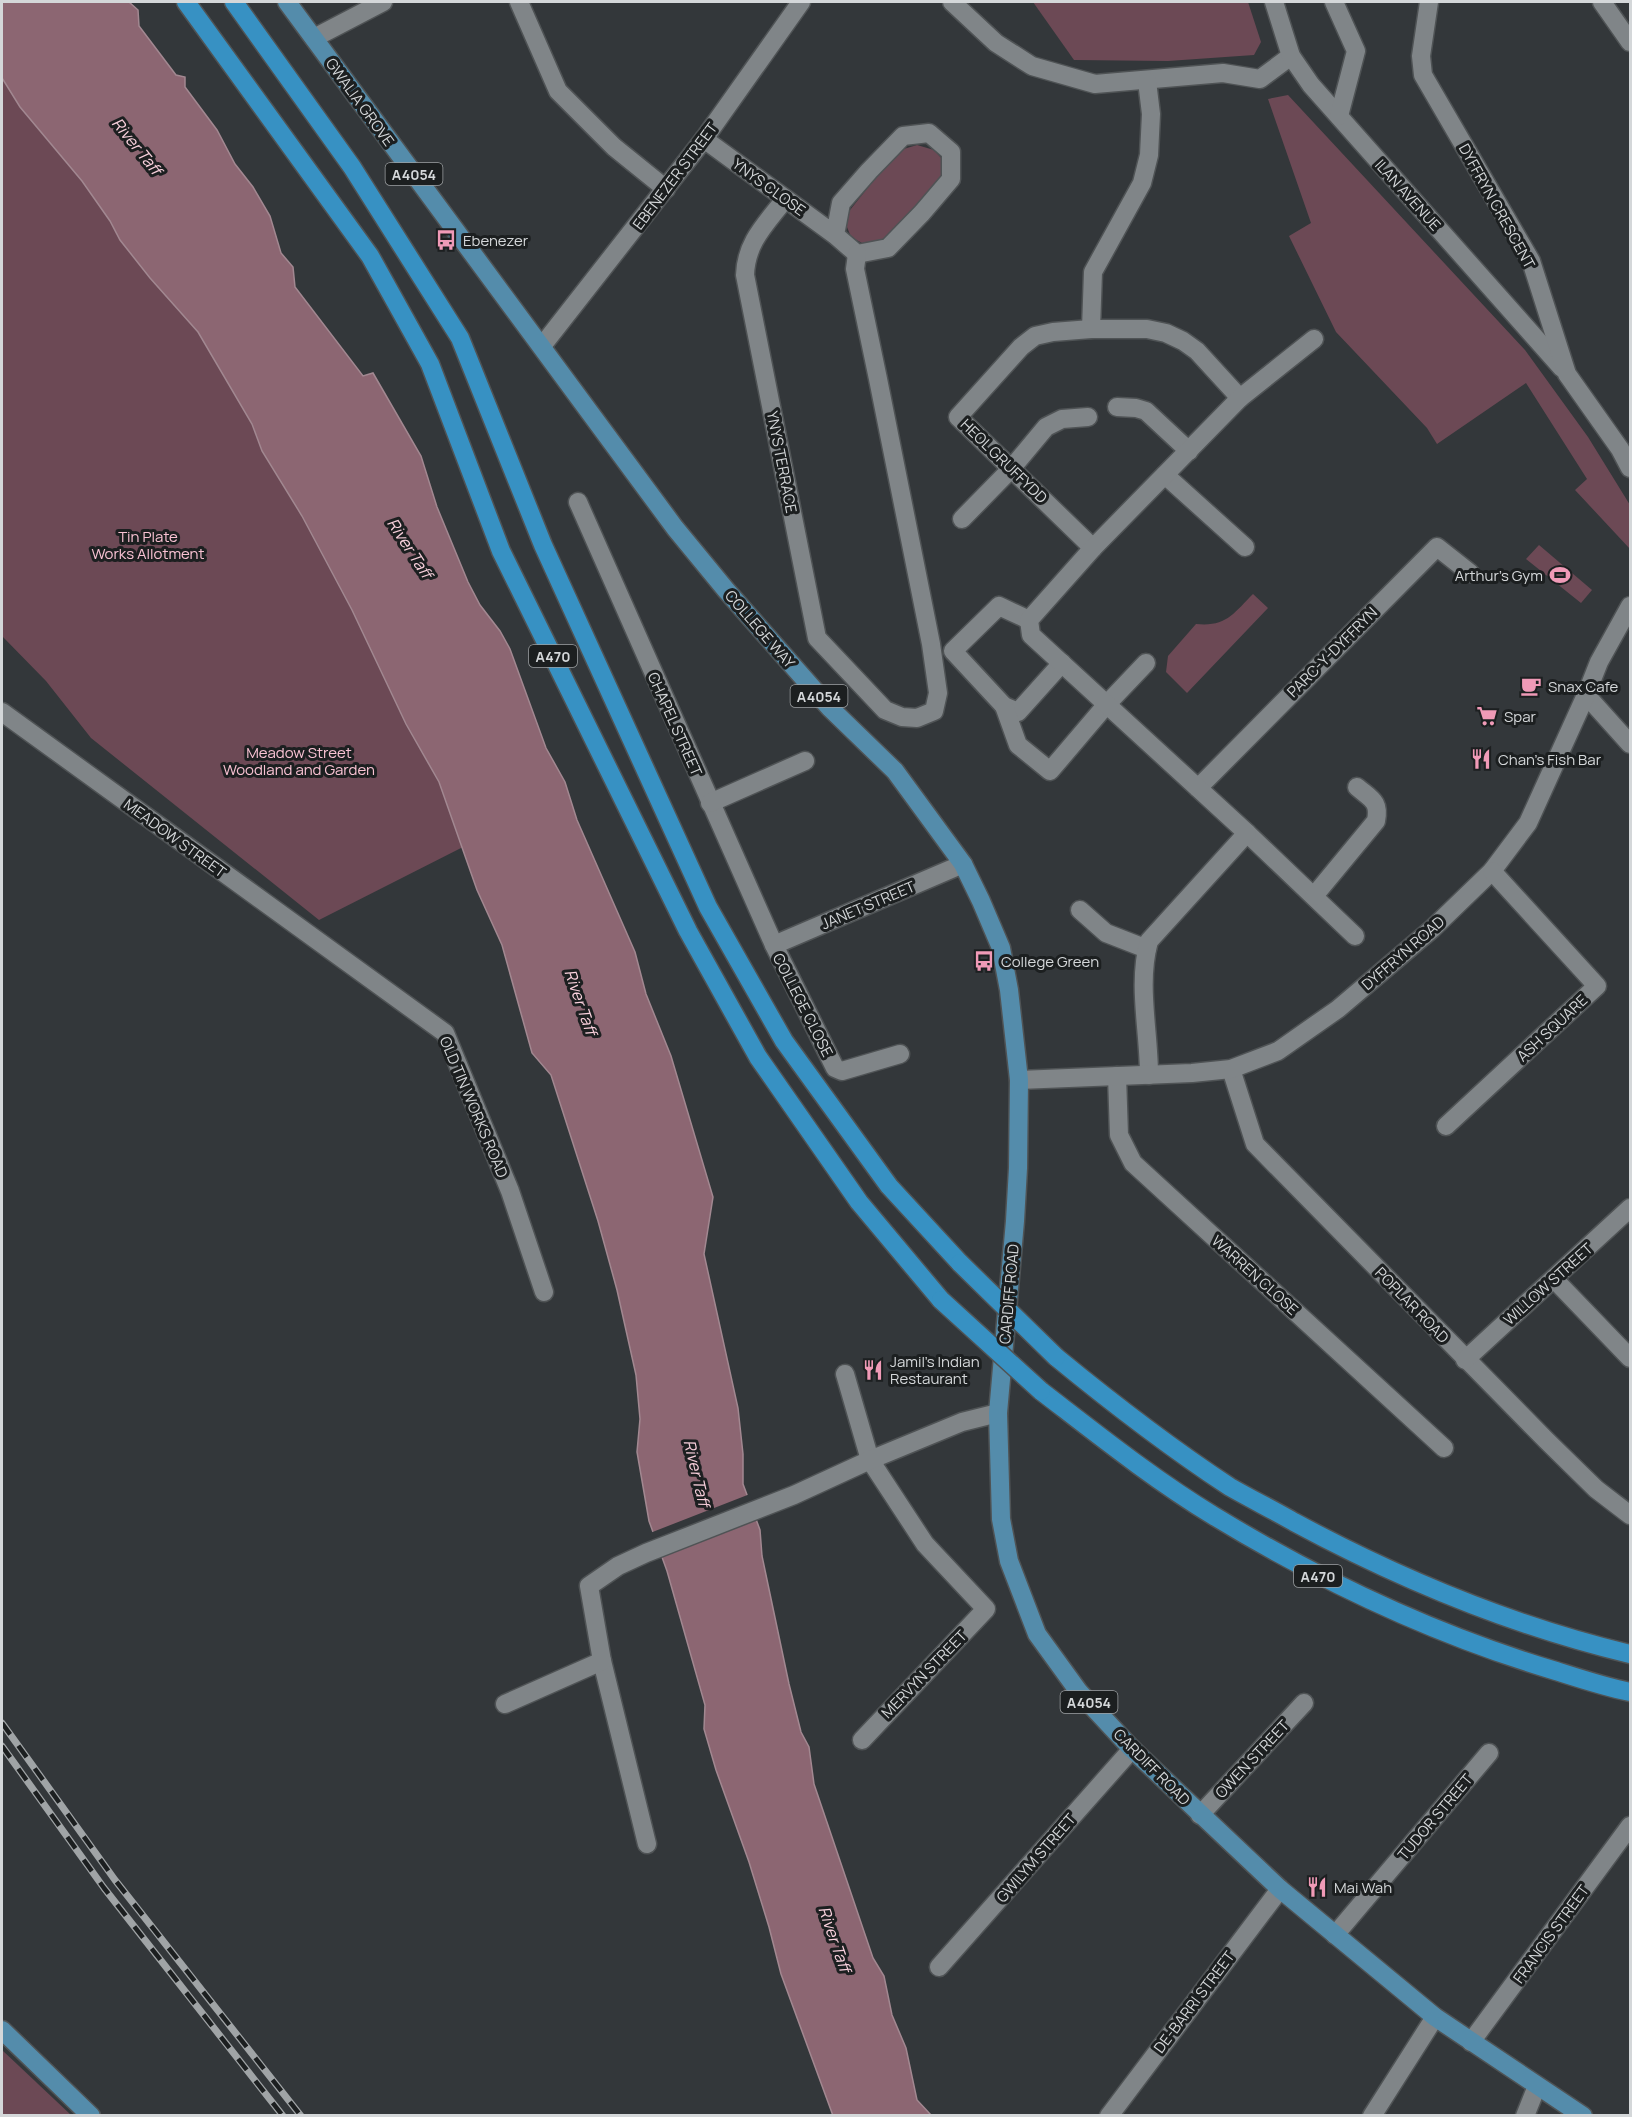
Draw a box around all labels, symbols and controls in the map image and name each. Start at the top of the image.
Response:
street label: GWALIA GROVE [321,54,399,150]
water label: River Taff [107,113,169,182]
street label: EBENEZER STREET [628,118,722,234]
street label: DYFFRYN CRESCENT [1454,140,1540,272]
street label: YNYS CLOSE [728,153,810,221]
street label: ILAN AVENUE [1370,155,1446,235]
road number: A4054 [386,163,442,185]
bus stop icon: Ebenezer [434,228,458,252]
place label: Ebenezer [463,230,529,251]
street label: YNYS TERRACE [762,409,802,515]
street label: HEOL GRUFFYDD [956,414,1052,508]
water label: River Taff [382,514,440,585]
park label: Tin Plate Works Allotment [91,526,205,564]
sports icon: Arthur's Gym [1548,563,1572,587]
place label: Arthur's Gym [1455,565,1543,586]
street label: COLLEGE WAY [720,585,800,673]
street label: PARC-Y-DYFFRYN [1282,602,1382,702]
road number: A470 [529,645,577,667]
street label: CHAPEL STREET [643,669,707,779]
cafe icon: Snax Cafe [1519,674,1543,698]
place label: Snax Cafe [1548,676,1618,697]
road number: A4054 [790,685,848,707]
supermarket icon: Spar [1475,704,1499,728]
place label: Spar [1504,706,1536,727]
park label: Meadow Street Woodland and Garden [223,742,375,780]
restaurant icon: Chan's Fish Bar [1469,747,1493,771]
place label: Chan's Fish Bar [1498,749,1602,770]
street label: MEADOW STREET [120,794,231,882]
street label: JANET STREET [818,876,918,934]
street label: DYFFRYN ROAD [1357,911,1449,995]
bus stop icon: College Green [972,949,996,973]
street label: COLLEGE CLOSE [768,950,838,1060]
place label: College Green [1001,951,1099,972]
water label: River Taff [560,966,604,1041]
street label: ASH SQUARE [1512,990,1592,1066]
street label: OLD TIN WORKS ROAD [435,1033,513,1181]
street label: WARREN CLOSE [1207,1230,1303,1320]
street label: WILLOW STREET [1499,1238,1597,1330]
street label: CARDIFF ROAD [994,1243,1024,1345]
street label: POPLAR ROAD [1370,1262,1454,1348]
place label: Jamil's Indian Restaurant [890,1351,980,1389]
restaurant icon: Jamil's Indian Restaurant [861,1358,885,1382]
water label: River Taff [679,1437,716,1512]
road number: A470 [1294,1565,1342,1587]
street label: MERVYN STREET [877,1625,972,1723]
road number: A4054 [1060,1691,1118,1713]
street label: OWEN STREET [1210,1715,1294,1803]
street label: CARDIFF ROAD [1109,1724,1195,1810]
street label: TUDOR STREET [1393,1769,1477,1865]
street label: GWILYM STREET [992,1809,1081,1907]
restaurant icon: Mai Wah [1305,1875,1329,1899]
place label: Mai Wah [1334,1877,1392,1898]
street label: FRANCIS STREET [1508,1880,1594,1987]
water label: River Taff [814,1903,858,1978]
street label: DE-BARRI STREET [1149,1947,1239,2057]

